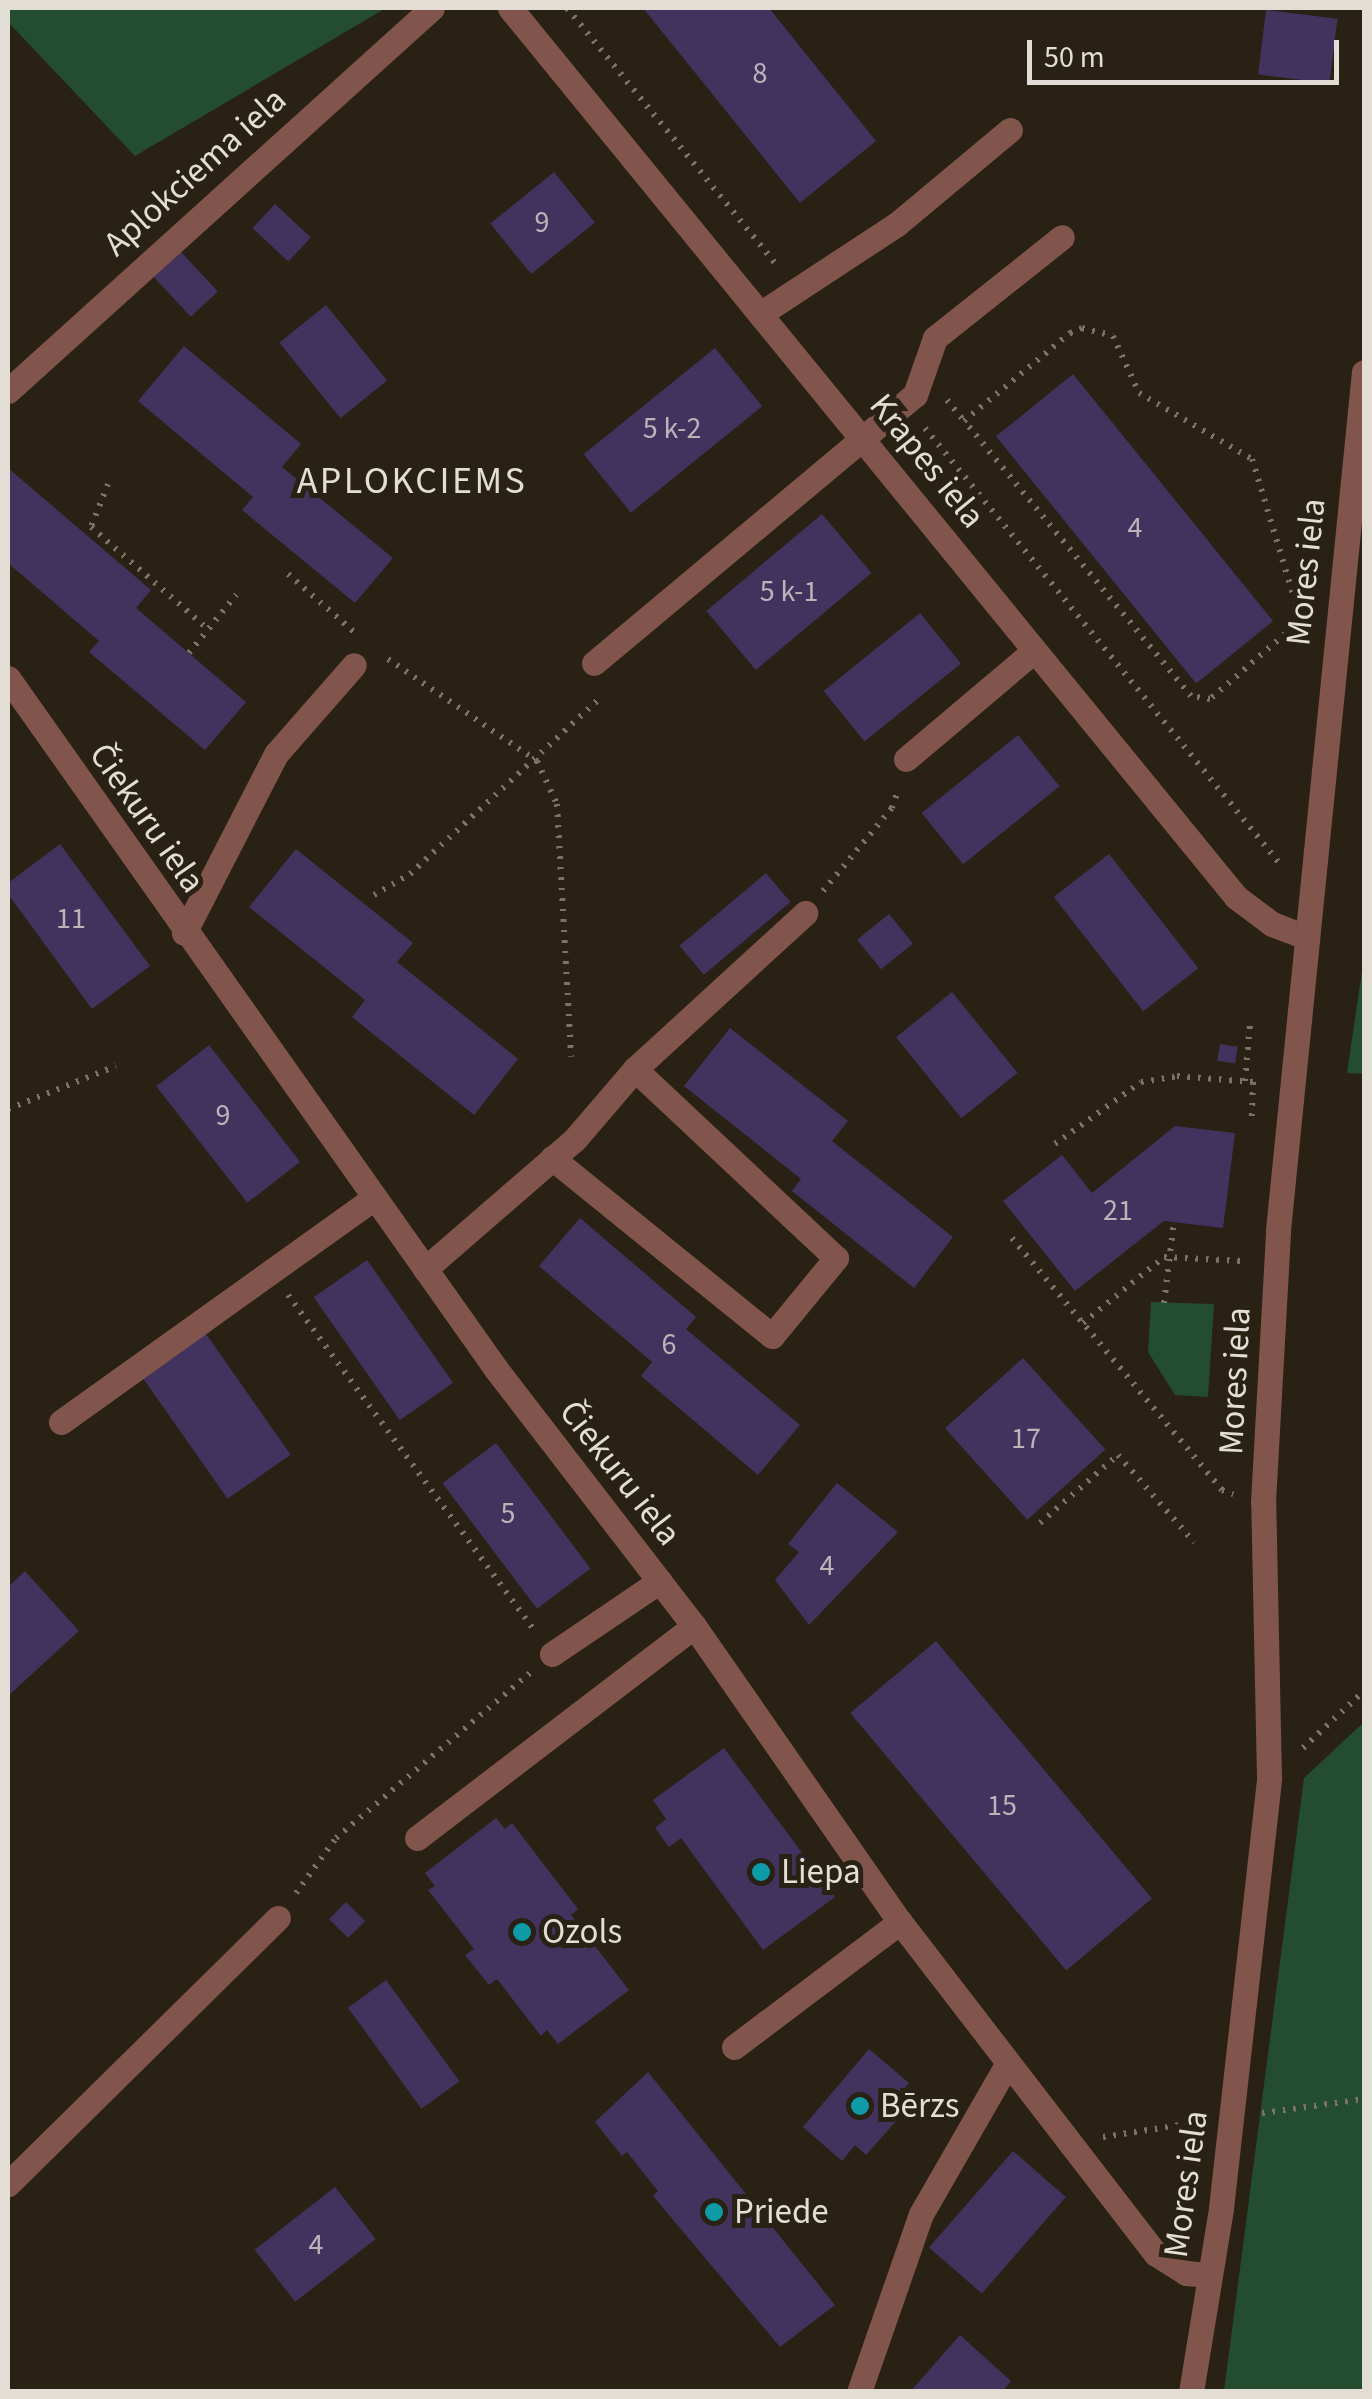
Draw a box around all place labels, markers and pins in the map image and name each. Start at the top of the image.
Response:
place label: Liepa [781,1851,861,1893]
marker: Liepa [750,1861,772,1883]
place label: Ozols [542,1911,622,1953]
marker: Ozols [511,1921,533,1943]
place label: Bērzs [880,2085,959,2127]
marker: Bērzs [849,2095,871,2117]
place label: Priede [734,2191,829,2233]
marker: Priede [703,2201,725,2223]

